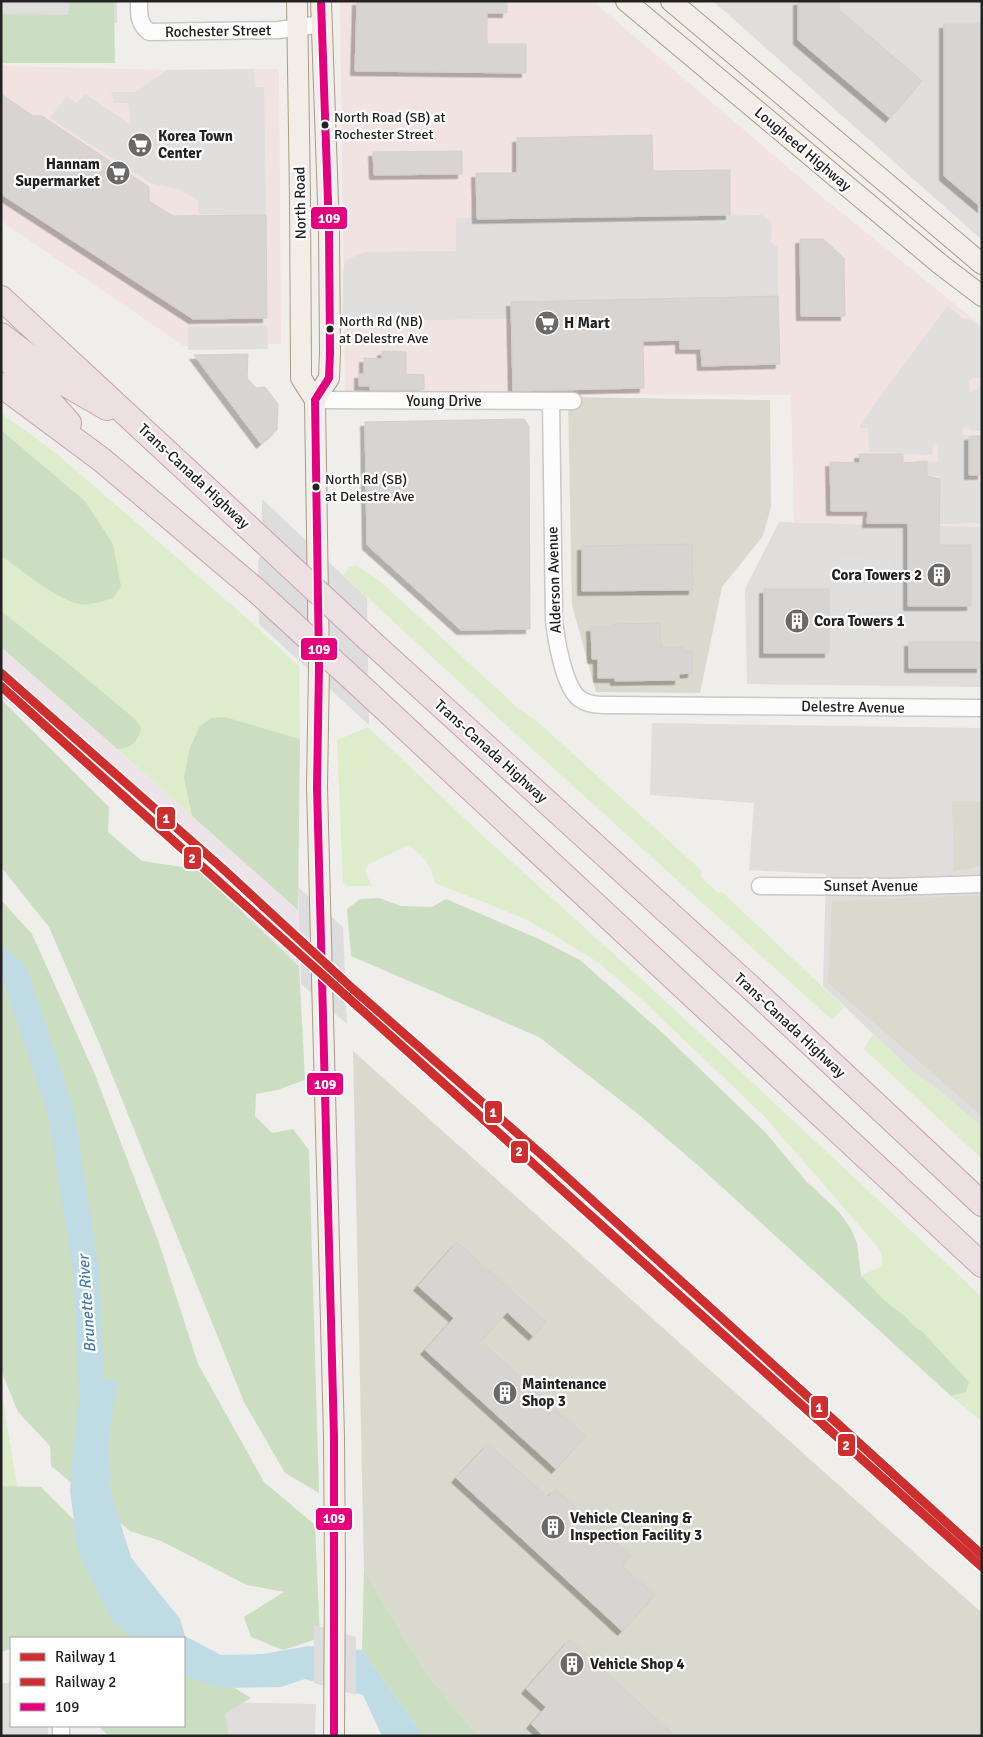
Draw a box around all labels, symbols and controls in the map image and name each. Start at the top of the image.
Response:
street label: Rochester Street [165,21,271,41]
street label: Lougheed Highway [751,103,855,195]
place label: North Road (SB) at Rochester Street [334,109,445,143]
marker: North Road (SB) at Rochester Street [320,120,330,130]
place label: Korea Town Center [158,127,233,162]
supermarket icon: Korea Town Center [127,132,153,158]
place label: Hannam Supermarket [15,155,100,190]
supermarket icon: Hannam Supermarket [105,160,131,186]
street label: North Road [290,166,310,239]
line badge: 109 [310,206,348,230]
text: 109 [318,210,341,227]
supermarket icon: H Mart [534,310,560,336]
place label: North Rd (NB) at Delestre Ave [339,313,429,347]
place label: H Mart [564,314,610,332]
marker: North Rd (NB) at Delestre Ave [325,324,335,334]
street label: Young Drive [406,392,482,410]
street label: Trans-Canada Highway [134,420,254,532]
place label: North Rd (SB) at Delestre Ave [325,471,415,505]
marker: North Rd (SB) at Delestre Ave [311,482,321,492]
street label: Alderson Avenue [543,526,565,634]
building icon: Cora Towers 2 [926,562,952,588]
place label: Cora Towers 2 [831,566,922,584]
building icon: Cora Towers 1 [784,608,810,634]
place label: Cora Towers 1 [814,612,905,630]
line badge: 109 [300,637,338,661]
text: 109 [308,641,331,658]
street label: Trans-Canada Highway [431,695,551,807]
street label: Delestre Avenue [801,697,905,717]
line badge: 1 [156,806,176,830]
text: 1 [162,810,170,827]
line badge: 2 [183,846,202,870]
text: 2 [188,850,196,867]
street label: Sunset Avenue [824,877,918,895]
street label: Trans-Canada Highway [730,969,850,1081]
line badge: 109 [306,1072,344,1096]
text: 109 [314,1076,337,1093]
line badge: 1 [484,1100,503,1124]
text: 1 [489,1104,497,1121]
line badge: 2 [510,1140,529,1164]
text: 2 [515,1143,523,1160]
water label: Brunette River [73,1252,100,1354]
place label: Maintenance Shop 3 [522,1375,606,1410]
building icon: Maintenance Shop 3 [492,1380,518,1406]
line badge: 1 [810,1395,829,1419]
text: 1 [815,1399,823,1416]
line badge: 2 [837,1433,856,1457]
text: 2 [842,1437,850,1454]
line badge: 109 [315,1507,353,1531]
place label: Vehicle Cleaning & Inspection Facility 3 [570,1509,702,1544]
text: 109 [323,1510,346,1527]
building icon: Vehicle Cleaning & Inspection Facility 3 [540,1514,566,1540]
legend [10,1637,185,1727]
text: Railway 1 [55,1648,116,1666]
building icon: Vehicle Shop 4 [559,1651,585,1677]
place label: Vehicle Shop 4 [590,1655,685,1673]
text: Railway 2 [55,1673,116,1691]
text: 109 [55,1698,79,1716]

